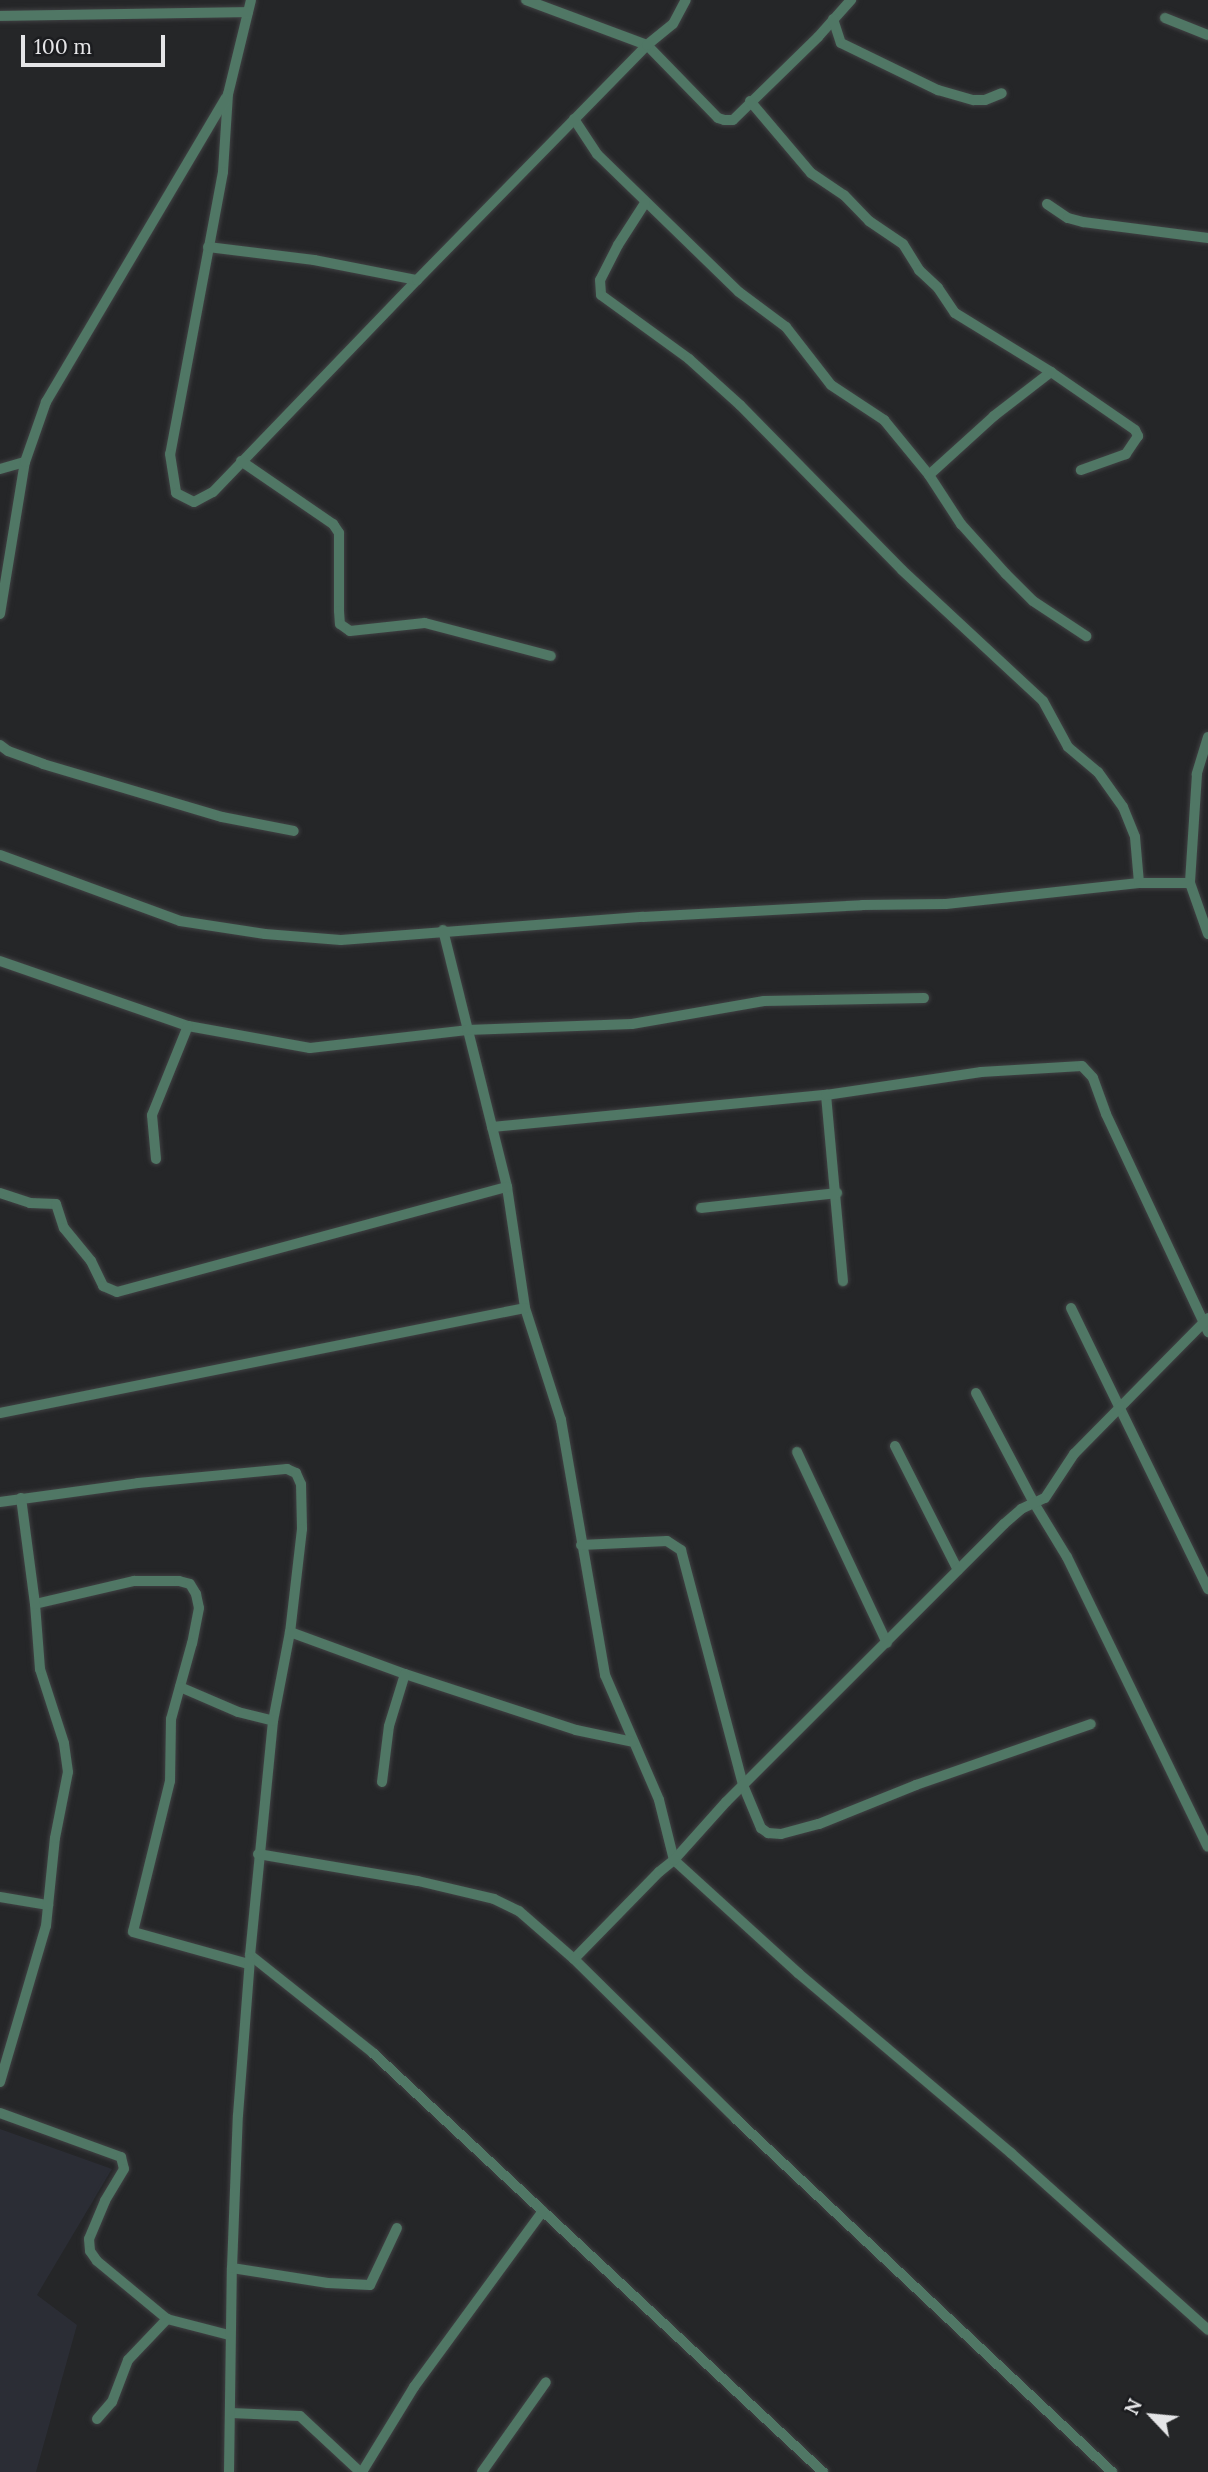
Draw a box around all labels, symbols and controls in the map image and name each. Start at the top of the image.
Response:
scale bar [24,21,168,65]
text: 100 m [34,33,92,60]
north arrow [1117,2381,1187,2451]
text: N [1119,2395,1147,2419]

